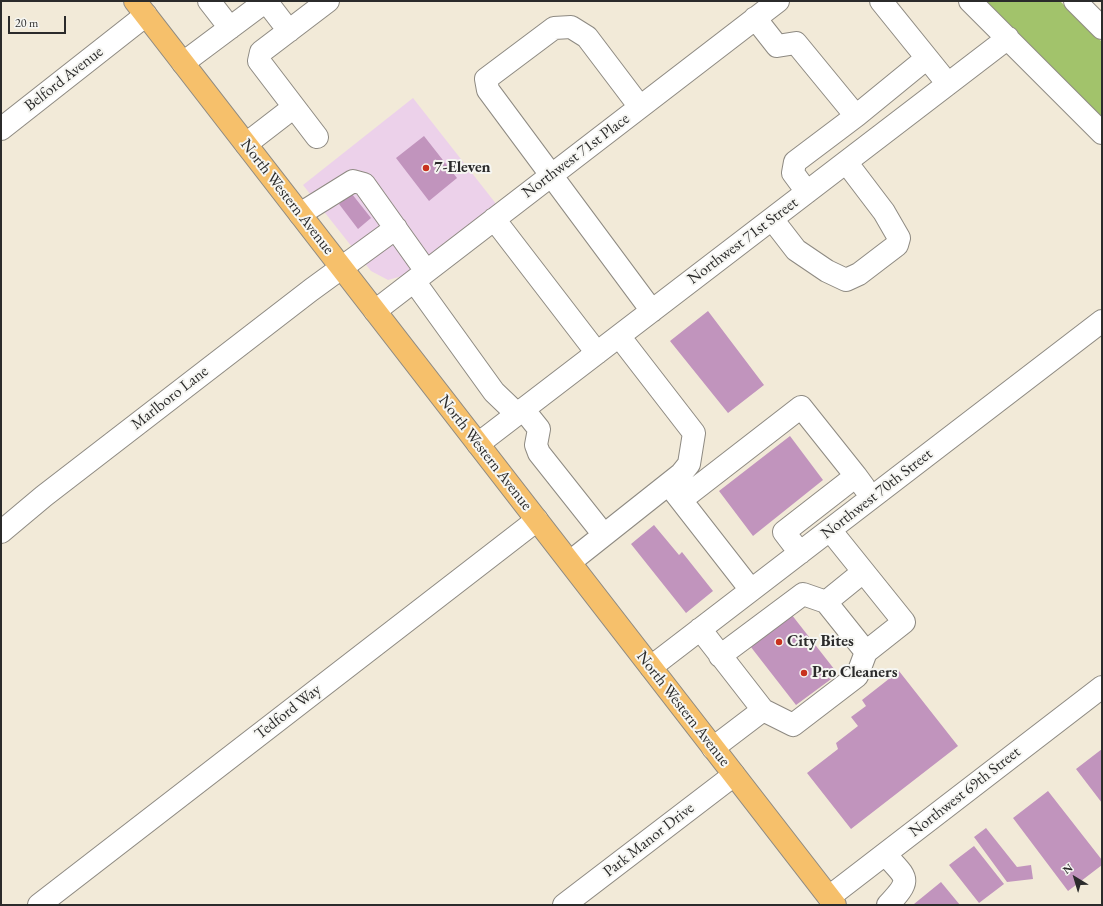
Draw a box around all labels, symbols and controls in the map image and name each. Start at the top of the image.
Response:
scale bar [10,8,68,34]
text: 20 m [15,15,38,31]
street label: Belford Avenue [21,42,107,116]
street label: Northwest 71st Place [519,109,633,203]
street label: North Western Avenue [236,136,338,258]
place label: 7-Eleven [434,158,491,178]
marker: 7-Eleven [421,163,431,173]
street label: Northwest 71st Street [684,193,802,289]
street label: Marlboro Lane [128,362,212,434]
street label: North Western Avenue [434,392,536,514]
street label: Northwest 70th Street [818,445,936,543]
place label: City Bites [787,632,854,652]
marker: City Bites [774,637,784,647]
street label: North Western Avenue [632,648,734,770]
place label: Pro Cleaners [812,663,897,683]
marker: Pro Cleaners [799,668,809,678]
street label: Tedford Way [251,680,325,744]
street label: Northwest 69th Street [906,743,1024,841]
street label: Park Manor Drive [600,799,698,881]
north arrow [1055,858,1095,898]
text: N [1060,860,1075,877]

